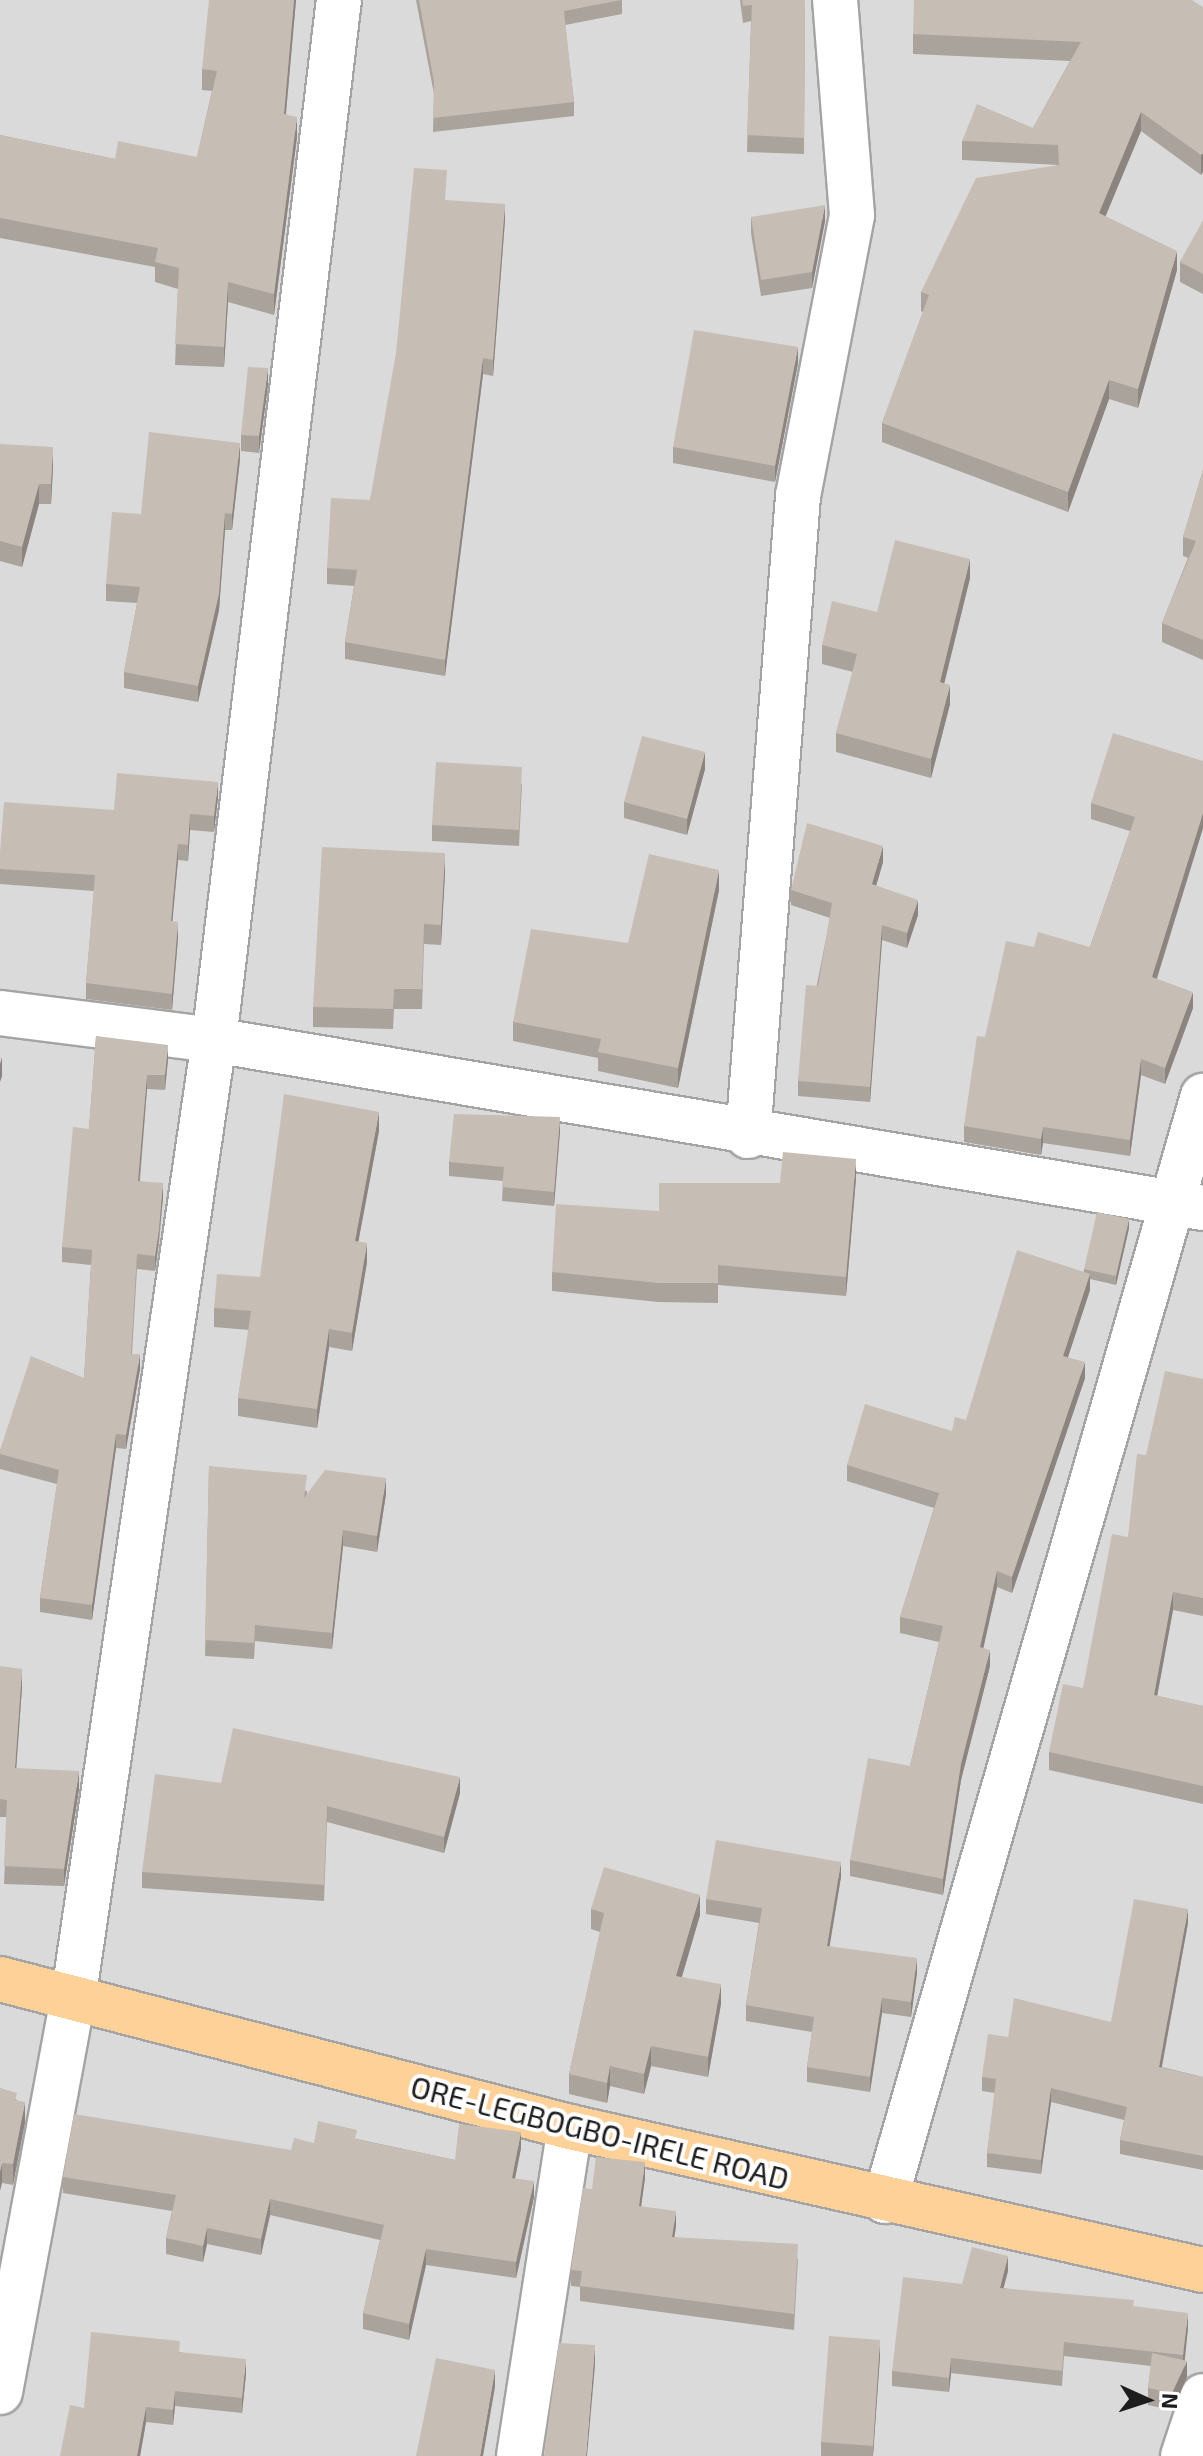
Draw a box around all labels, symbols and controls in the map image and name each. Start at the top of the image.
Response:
street label: ORE-LEGBOGBO-IRELE ROAD [407,2068,793,2196]
north arrow [1107,2360,1187,2440]
text: N [1158,2393,1184,2410]

